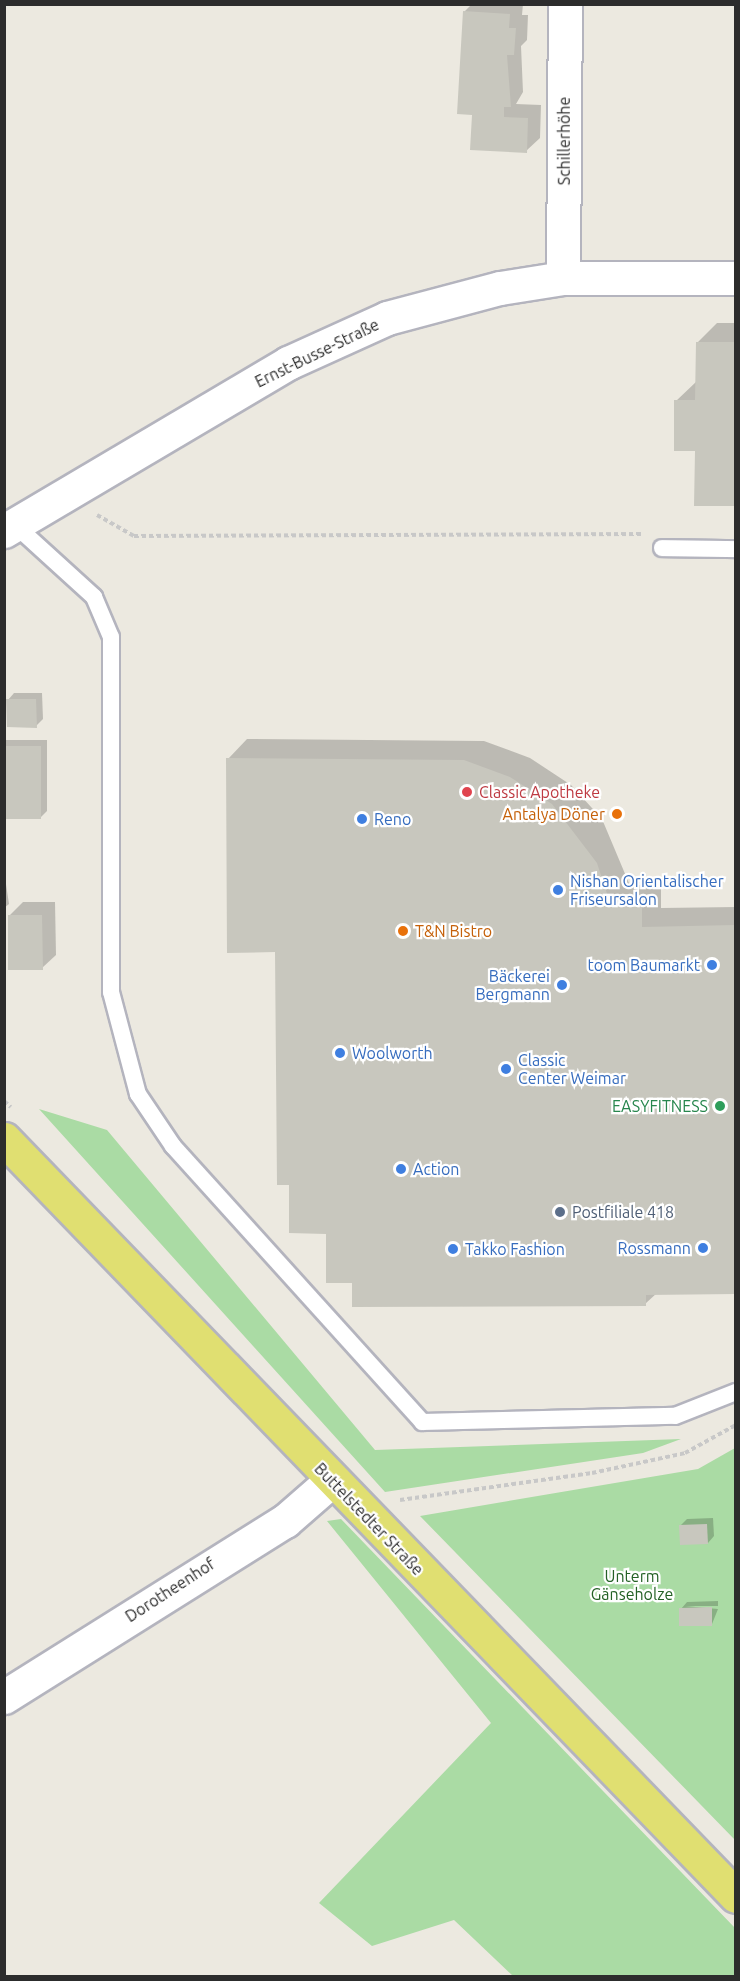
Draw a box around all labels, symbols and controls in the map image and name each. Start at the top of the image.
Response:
street label: Schillerhöhe [554,97,574,185]
street label: Ernst-Busse-Straße [252,315,382,391]
place label: Classic Apotheke [479,782,600,802]
marker: Classic Apotheke [460,785,474,799]
place label: Antalya Döner [503,804,605,824]
marker: Antalya Döner [610,807,624,821]
place label: Reno [374,809,411,829]
marker: Reno [355,812,369,826]
place label: Nishan Orientalischer Friseursalon [570,871,724,909]
marker: Nishan Orientalischer Friseursalon [551,883,565,897]
place label: T&N Bistro [415,921,492,941]
marker: T&N Bistro [396,924,410,938]
place label: toom Baumarkt [588,955,700,975]
marker: toom Baumarkt [705,958,719,972]
place label: Bäckerei Bergmann [475,966,550,1004]
marker: Bäckerei Bergmann [555,978,569,992]
place label: Woolworth [352,1043,433,1063]
marker: Woolworth [333,1046,347,1060]
place label: Classic Center Weimar [518,1050,626,1088]
marker: Classic Center Weimar [499,1062,513,1076]
place label: EASYFITNESS [612,1096,708,1116]
marker: EASYFITNESS [713,1099,727,1113]
place label: Action [413,1159,459,1179]
marker: Action [394,1162,408,1176]
place label: Postfiliale 418 [572,1202,674,1222]
marker: Postfiliale 418 [553,1205,567,1219]
place label: Rossmann [618,1238,691,1258]
place label: Takko Fashion [465,1239,565,1259]
marker: Rossmann [696,1241,710,1255]
marker: Takko Fashion [446,1242,460,1256]
street label: Buttelstedter Straße [311,1459,427,1579]
street label: Dorotheenhof [122,1554,218,1626]
park label: Unterm Gänseholze [591,1566,673,1604]

